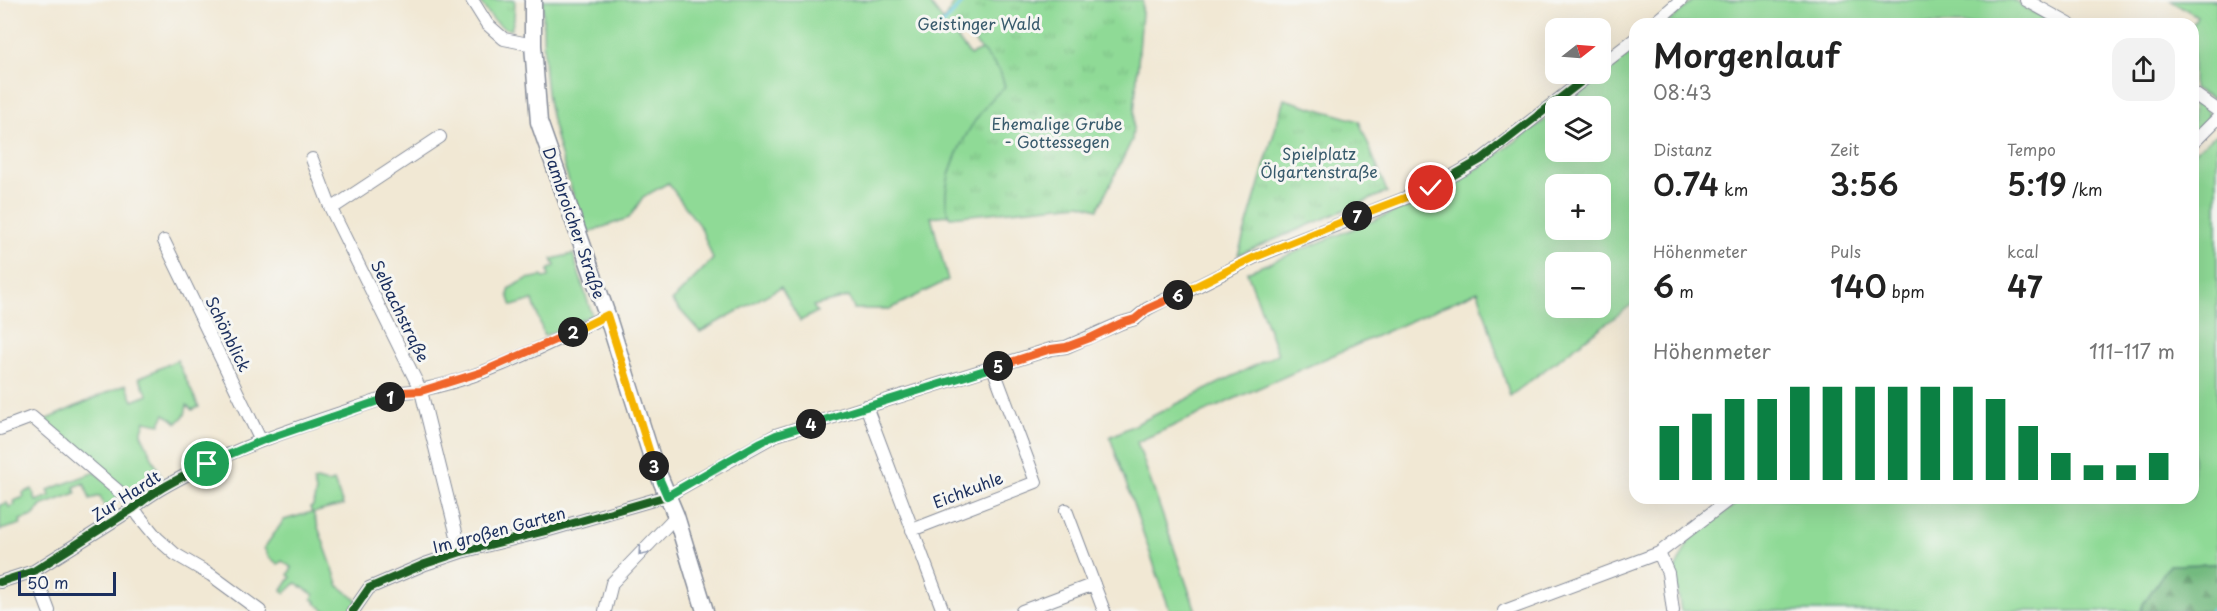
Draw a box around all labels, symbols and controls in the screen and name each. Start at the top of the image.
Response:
park label: Geistinger Wald [917,11,1041,35]
north arrow [1545,18,1611,84]
map controls [1545,18,1611,318]
text: Morgenlauf [1653,29,1840,79]
button: share [2112,38,2175,101]
text: 08:43 [1653,77,1712,107]
button: layers [1545,96,1611,162]
park label: Ehemalige Grube - Gottessegen [991,111,1123,153]
text: Distanz [1653,137,1712,161]
text: Zeit [1830,137,1859,161]
text: Tempo [2007,137,2056,161]
park label: Spielplatz Ölgartenstraße [1260,141,1378,183]
street label: Dambroicher Straße [538,144,612,302]
text: 0.74 [1653,161,1719,206]
text: 3:56 [1830,161,1899,206]
text: 5:19 [2007,161,2067,206]
pin [1405,162,1456,213]
icon: check [1414,171,1447,204]
button: + [1545,174,1611,240]
text: km [1719,177,1748,201]
text: /km [2067,177,2103,201]
pin: 7 [1342,201,1372,231]
text: 7 [1352,204,1362,228]
text: Höhenmeter [1653,239,1747,263]
text: Puls [1830,239,1861,263]
text: kcal [2007,239,2039,263]
button: − [1545,252,1611,318]
street label: Selbachstraße [366,255,436,366]
text: 6 [1653,263,1674,308]
text: 140 [1830,263,1887,308]
text: 47 [2007,263,2043,308]
text: m [1674,279,1694,303]
text: bpm [1887,279,1925,303]
pin: 6 [1163,280,1193,310]
text: 6 [1172,283,1184,307]
street label: Schönblick [200,292,258,376]
pin: 2 [558,317,588,347]
text: 2 [567,320,579,344]
text: Höhenmeter [1653,336,1771,366]
text: 111–117 m [2089,336,2175,366]
pin: 5 [983,351,1013,381]
text: 5 [993,354,1003,378]
pin: 1 [375,382,405,412]
text: 1 [386,385,394,409]
pin: 4 [796,409,826,439]
text: 4 [806,412,816,436]
pin [181,438,232,489]
icon: arrive [190,447,223,480]
pin: 3 [639,451,669,481]
text: 3 [649,454,659,478]
street label: Zur Hardt [86,464,165,526]
street label: Eichkuhle [929,465,1006,513]
street label: Im großen Garten [430,500,568,558]
one-way arrow [638,545,649,556]
scale bar [18,569,116,596]
text: 50 m [27,570,68,594]

